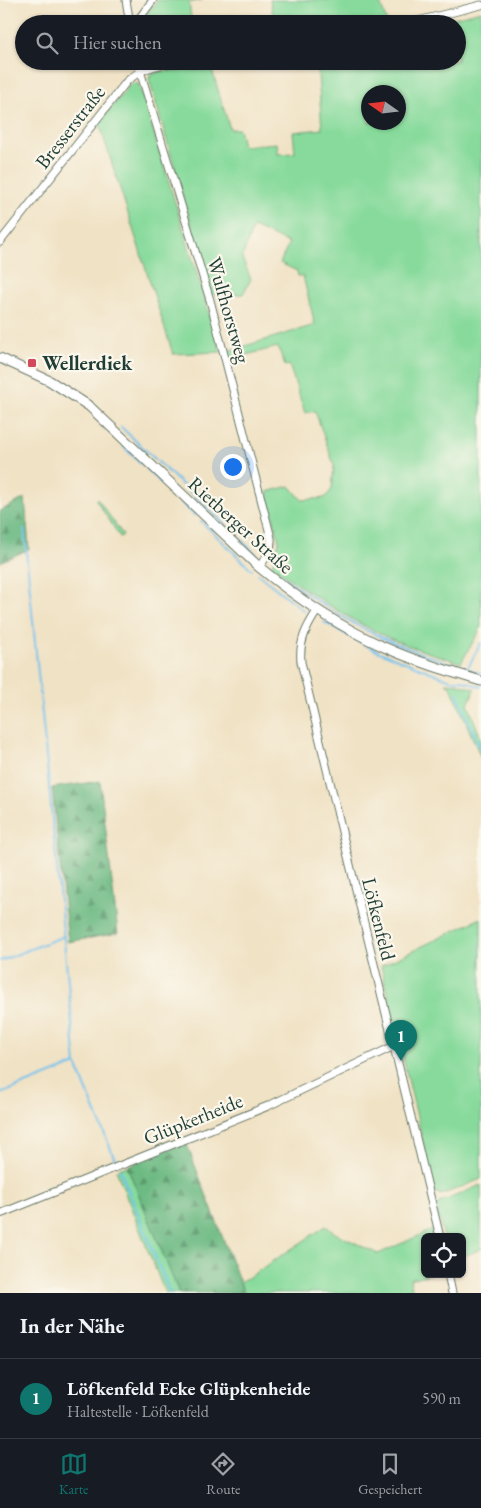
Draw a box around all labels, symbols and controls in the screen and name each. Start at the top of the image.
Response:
search box [15,15,466,70]
icon: search [33,29,61,57]
text: Hier suchen [73,30,162,55]
street label: Bresserstraße [29,80,111,174]
north arrow [361,85,406,130]
street label: Wulfhorstweg [201,254,257,366]
place label: Wellerdiek [42,350,133,376]
marker: Wellerdiek [26,357,38,369]
your location [220,454,246,480]
street label: Rietberger Straße [183,471,299,579]
street label: Löfkenfeld [356,875,402,964]
pin: 1 [385,1020,417,1061]
street label: Glüpkerheide [140,1087,247,1151]
map controls [421,1233,466,1278]
button: locate [421,1233,466,1278]
text: In der Nähe [20,1312,125,1339]
text: Löfkenfeld Ecke Glüpkenheide [67,1376,310,1401]
text: 1 [32,1388,40,1409]
text: 590 m [422,1388,461,1409]
text: Haltestelle · Löfkenfeld [67,1401,209,1422]
tab: Karte [59,1450,89,1498]
tab: Route [206,1450,241,1498]
tab: Gespeichert [358,1450,422,1498]

